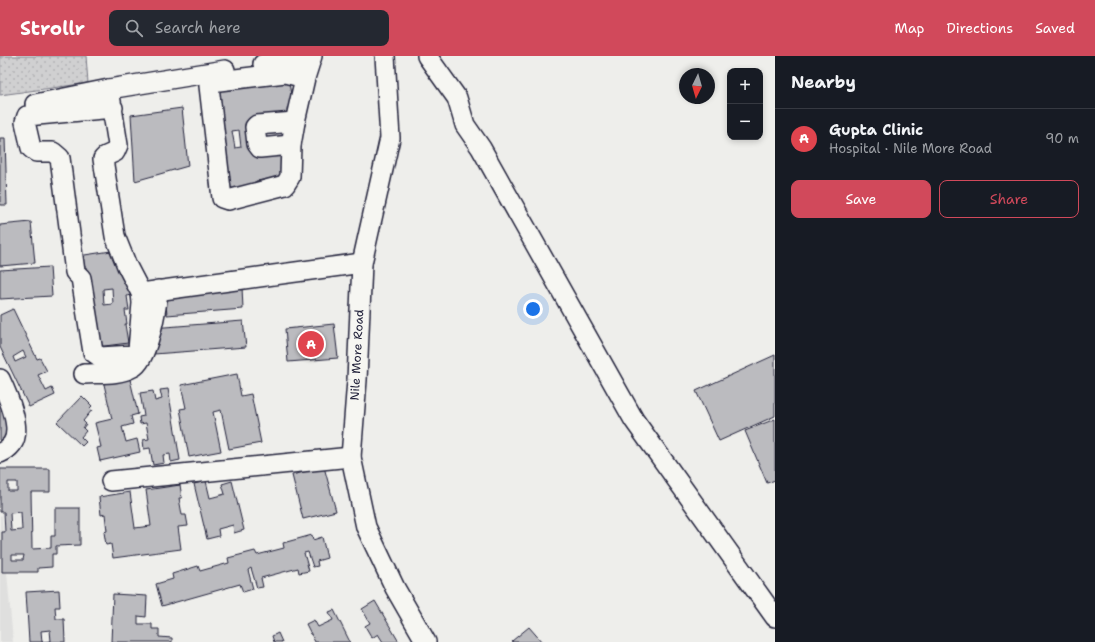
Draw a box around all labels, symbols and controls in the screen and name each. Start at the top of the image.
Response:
search box [109,10,389,46]
text: Strollr [20,16,85,41]
icon: search [123,17,145,39]
text: Search here [155,18,241,38]
text: Map [895,19,925,37]
text: Directions [947,19,1013,37]
text: Saved [1035,19,1075,37]
north arrow [679,68,715,104]
map controls [727,68,763,140]
button: + [727,68,763,104]
text: Nearby [791,71,856,93]
button: − [727,104,763,140]
text: Gupta Clinic [829,120,923,140]
text: A [799,130,809,147]
text: 90 m [1045,130,1079,147]
text: Hospital · Nile More Road [829,140,992,157]
button: Save [791,180,931,218]
button: Share [939,180,1079,218]
your location [523,299,543,319]
street label: Nile More Road [347,309,367,401]
pin: A [298,329,324,359]

